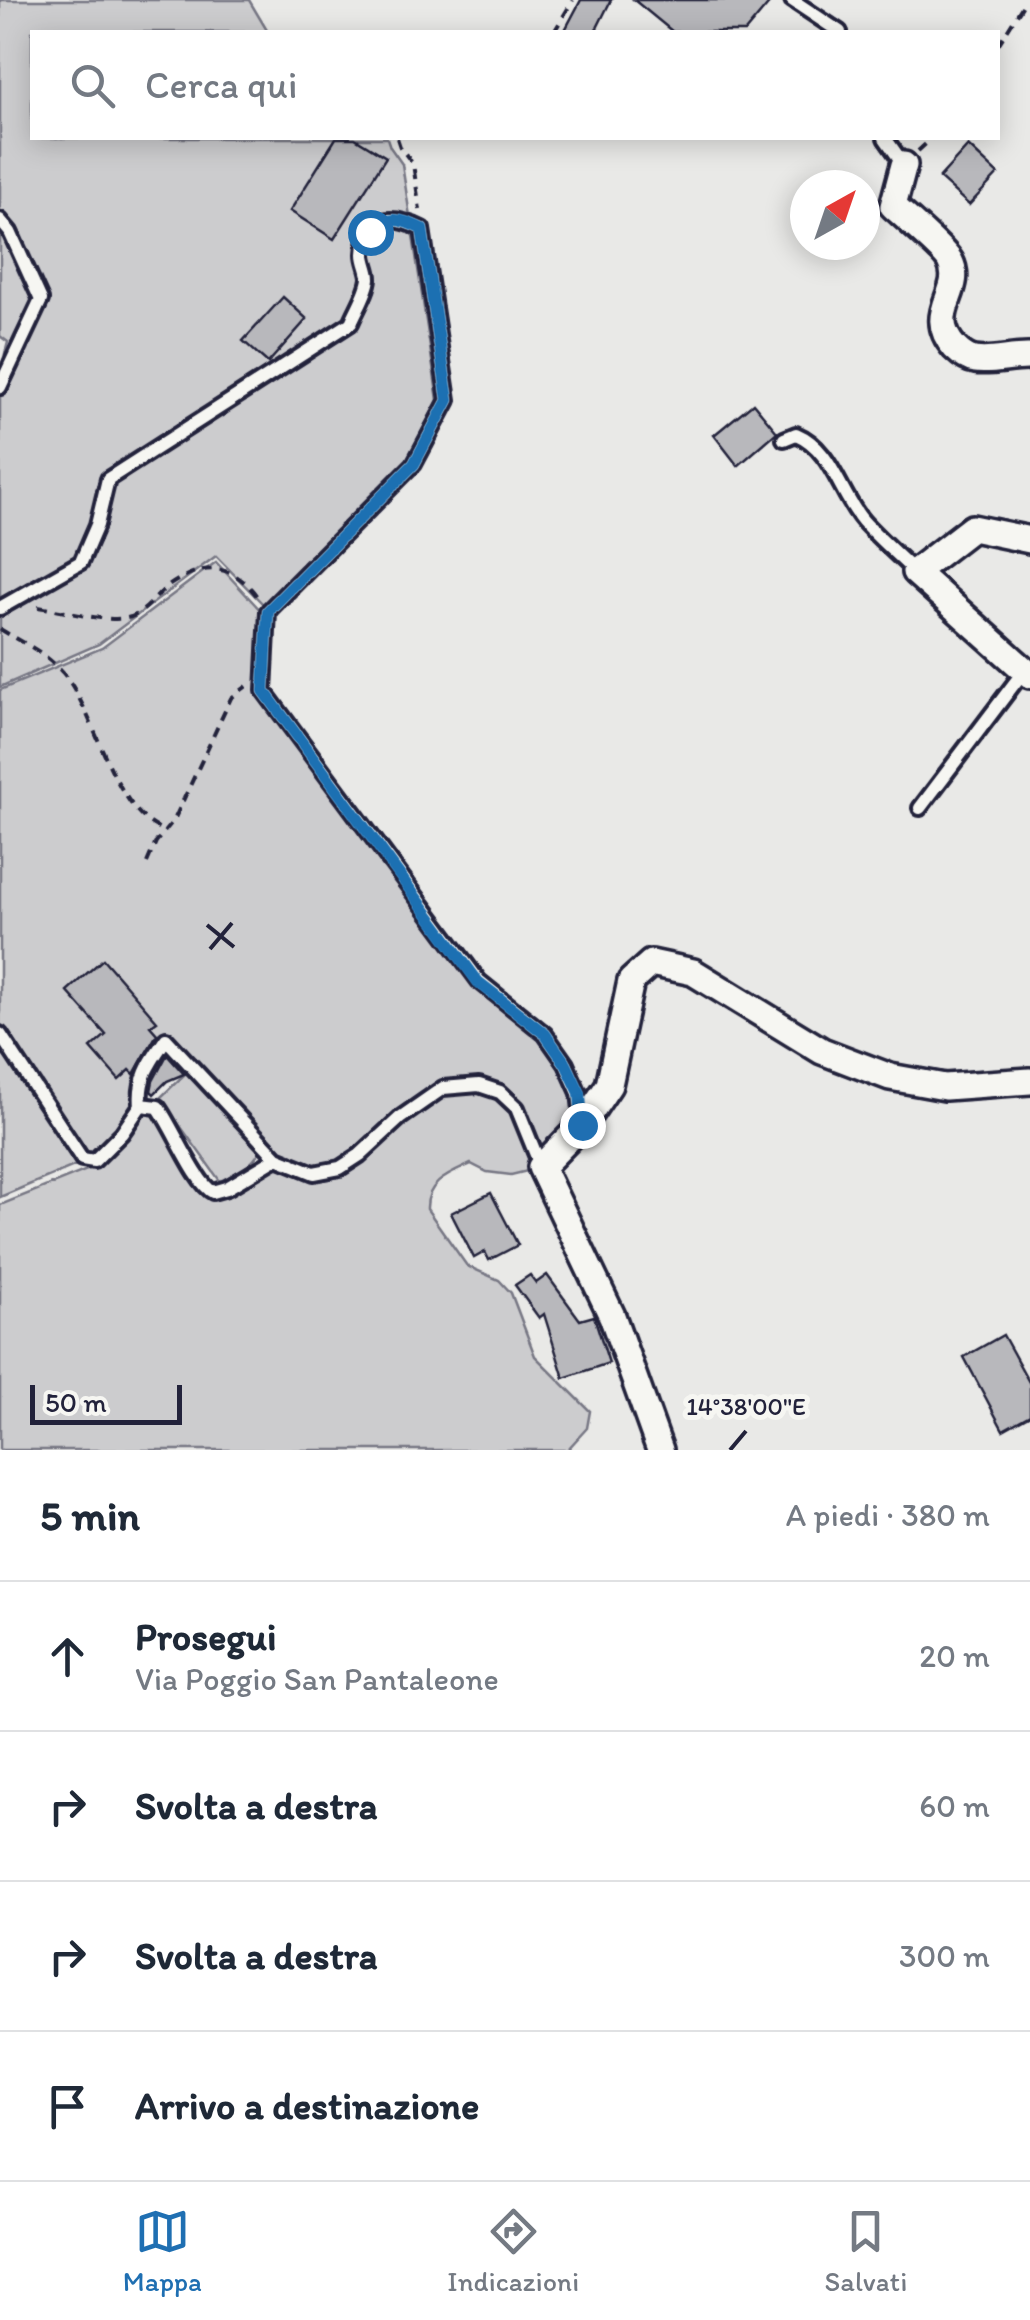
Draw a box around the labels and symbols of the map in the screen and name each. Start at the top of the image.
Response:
north arrow [790,170,880,260]
route start [348,210,394,256]
route end [560,1103,606,1149]
scale bar [30,1380,182,1424]
text: 14°38'00"E [686,1391,806,1421]

